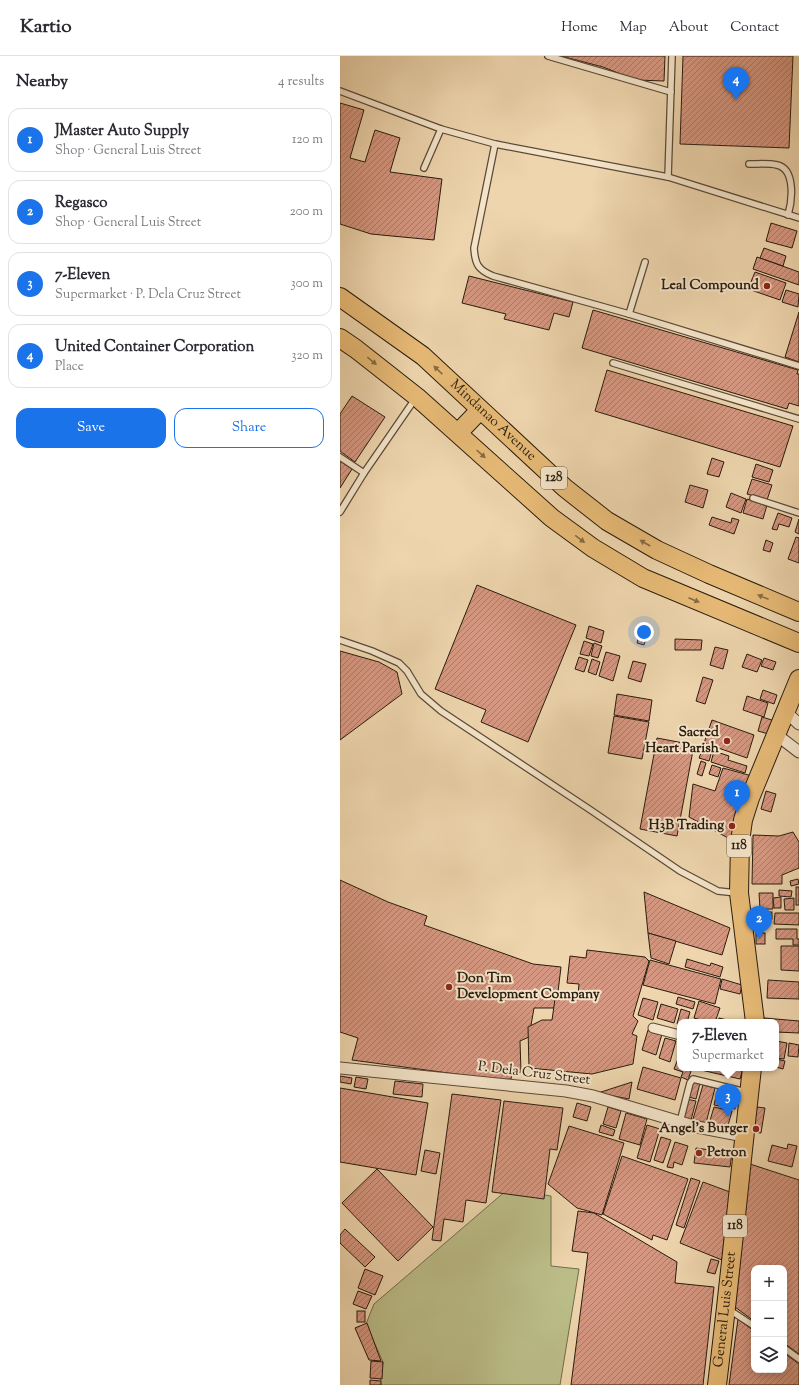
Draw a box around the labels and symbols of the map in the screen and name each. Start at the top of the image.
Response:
pin: 4 [723,67,749,100]
place label: Leal Compound [661,276,759,296]
marker: Leal Compound [762,281,772,291]
one-way arrow [366,357,377,365]
one-way arrow [433,366,443,375]
street label: Mindanao Avenue [445,376,540,466]
one-way arrow [476,450,486,459]
road number: 128 [541,467,567,489]
one-way arrow [575,534,585,542]
one-way arrow [639,540,651,547]
one-way arrow [756,593,768,599]
one-way arrow [689,597,700,603]
your location [634,622,654,642]
place label: Sacred Heart Parish [645,723,720,759]
marker: Sacred Heart Parish [722,736,732,746]
pin: 1 [724,780,750,813]
place label: H3B Trading [648,816,724,836]
marker: H3B Trading [727,821,737,831]
road number: 118 [727,835,751,857]
pin: 2 [746,906,772,939]
place label: Don Tim Development Company [457,969,600,1005]
marker: Don Tim Development Company [444,982,454,992]
street label: P. Dela Cruz Street [477,1057,592,1091]
pin: 3 [715,1084,741,1117]
place label: Angel's Burger [659,1119,749,1139]
marker: Angel's Burger [751,1124,761,1134]
place label: Petron [707,1143,747,1163]
marker: Petron [694,1148,704,1158]
road number: 118 [723,1215,747,1237]
street label: General Luis Street [709,1250,742,1369]

